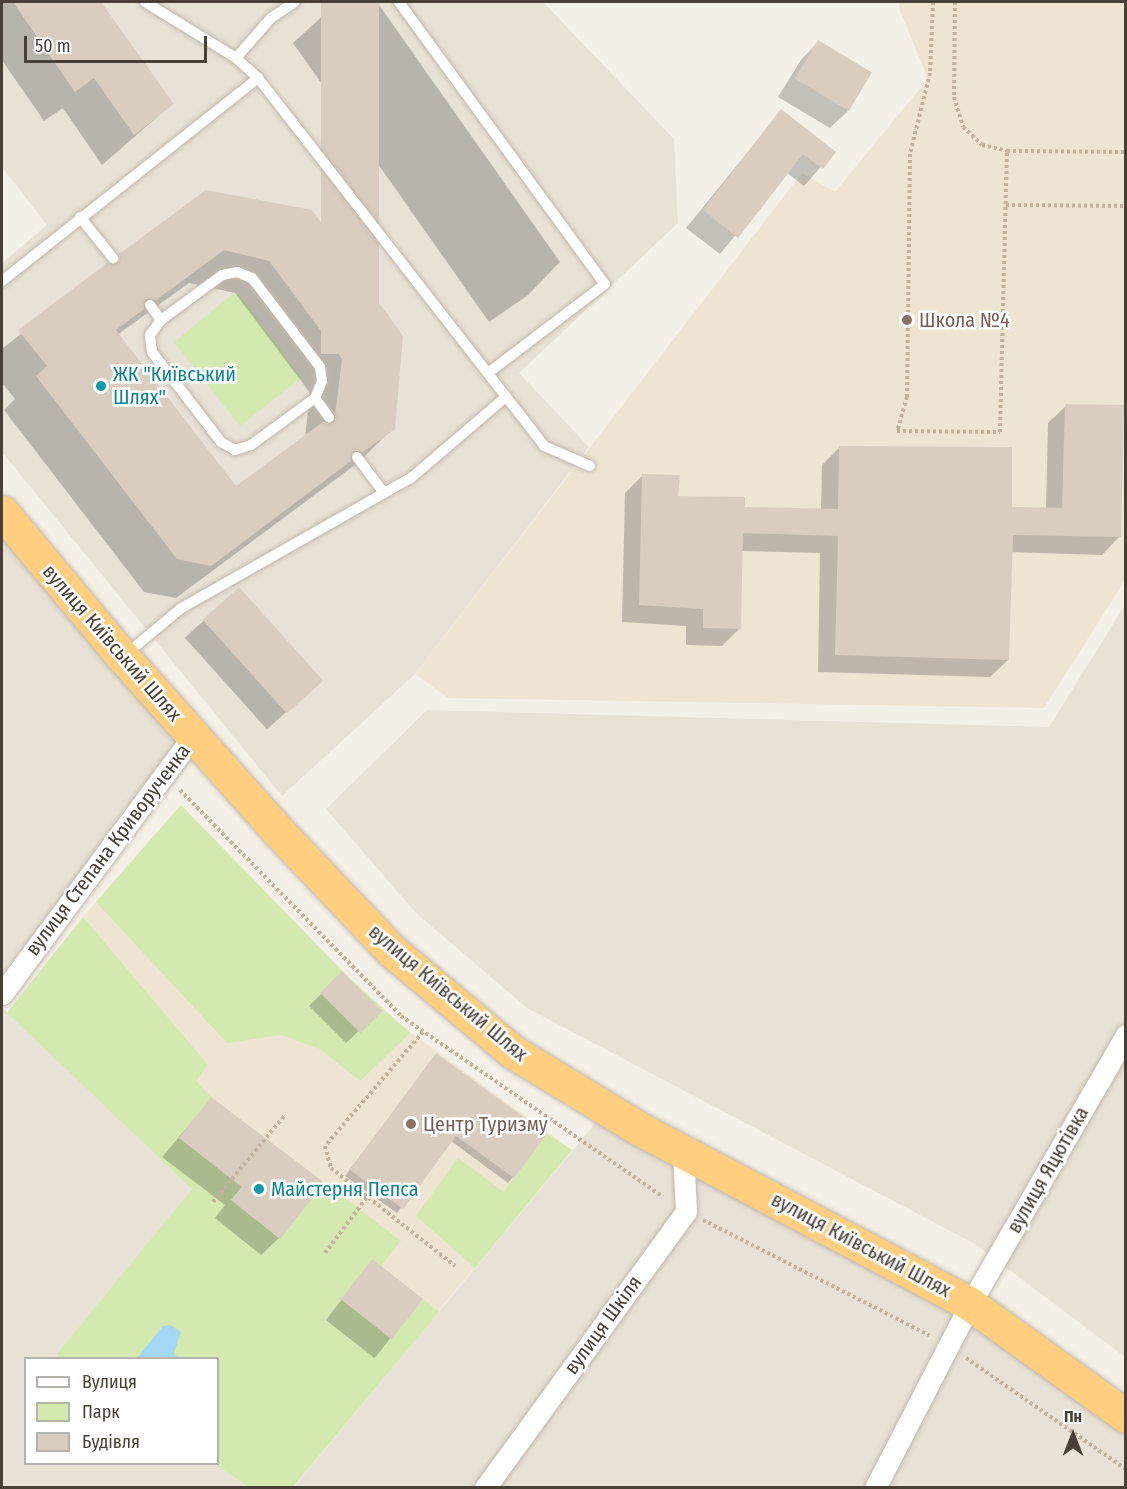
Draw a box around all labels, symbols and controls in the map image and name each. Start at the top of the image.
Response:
scale bar [27,24,210,62]
text: 50 m [35,35,71,57]
place label: Школа №4 [919,308,1010,332]
marker: Школа №4 [900,313,914,327]
place label: ЖК "Київський Шлях" [113,362,236,409]
marker: ЖК "Київський Шлях" [94,379,108,393]
street label: вулиця Київський Шлях [37,560,187,726]
street label: вулиця Степана Криворученка [21,740,195,960]
street label: вулиця Київський Шлях [364,920,532,1066]
street label: вулиця Яцютівка [1002,1102,1094,1238]
place label: Центр Туризму [423,1112,548,1136]
marker: Центр Туризму [404,1117,418,1131]
place label: Майстерня Пепса [271,1177,418,1201]
marker: Майстерня Пепса [252,1182,266,1196]
street label: вулиця Київський Шлях [767,1187,955,1303]
street label: вулиця Шкіля [559,1271,647,1379]
legend [24,1357,219,1465]
text: Вулиця [82,1371,137,1393]
text: Парк [82,1401,120,1423]
north arrow [1043,1405,1103,1465]
text: Пн [1064,1407,1082,1426]
text: Будівля [82,1431,140,1453]

